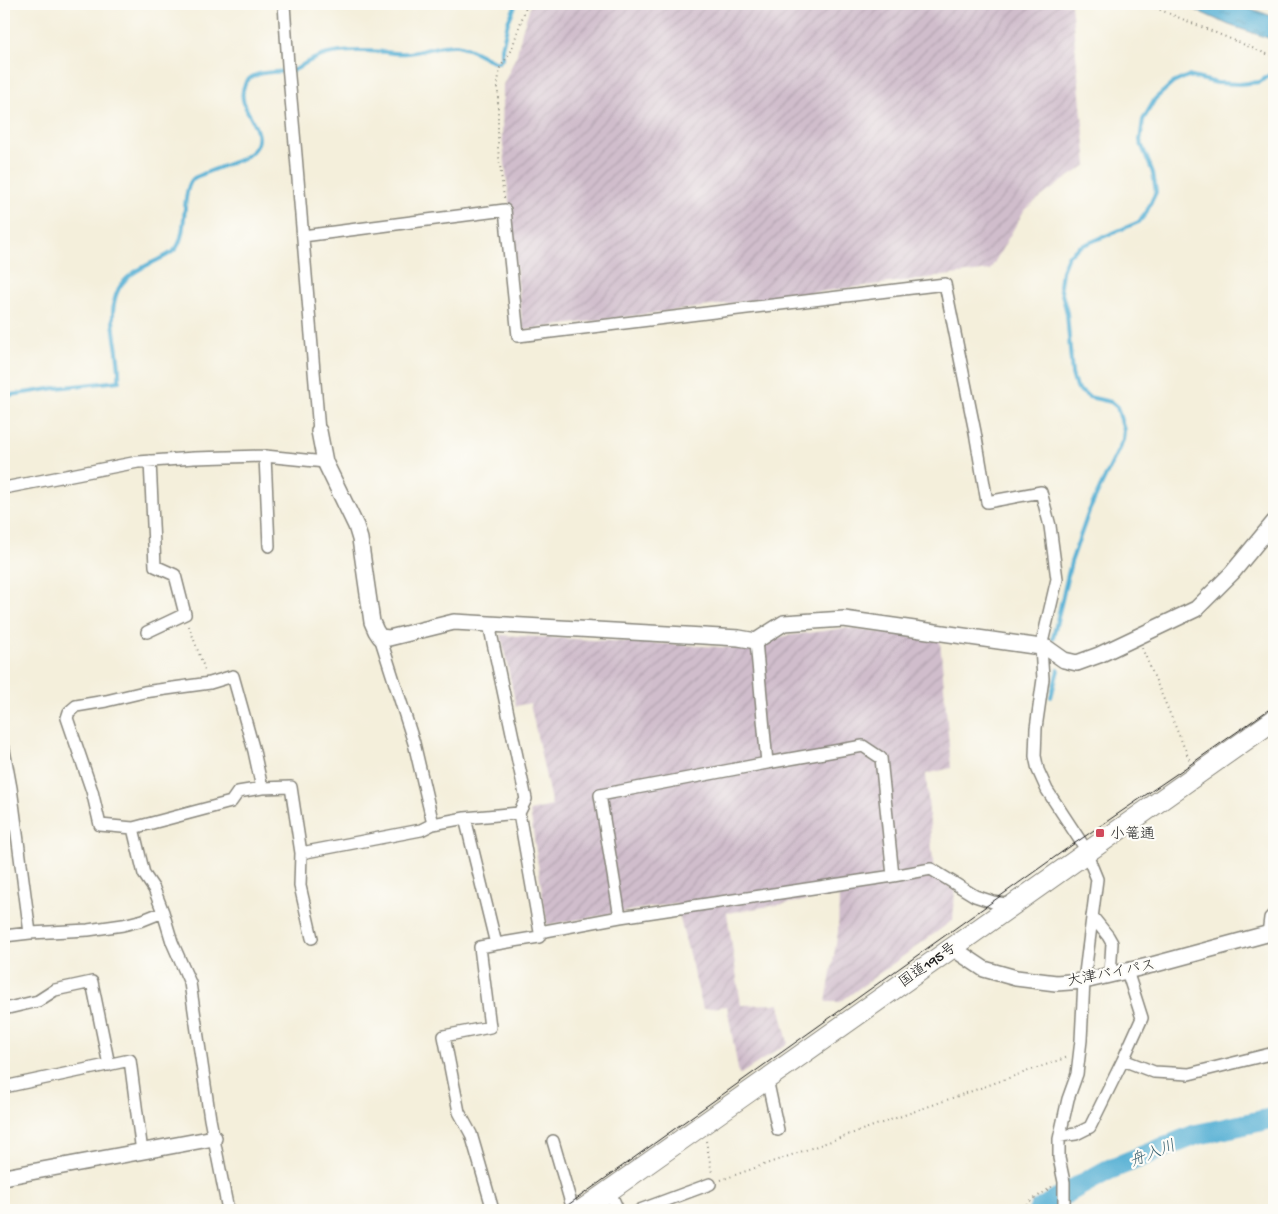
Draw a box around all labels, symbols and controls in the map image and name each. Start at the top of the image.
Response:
place label: 小篭通 [1110,825,1155,844]
marker: 小篭通 [1094,827,1106,839]
street label: 国道195号 [896,939,961,992]
street label: 大津バイパス [1065,956,1157,991]
water label: 舟入川 [1127,1136,1179,1173]

